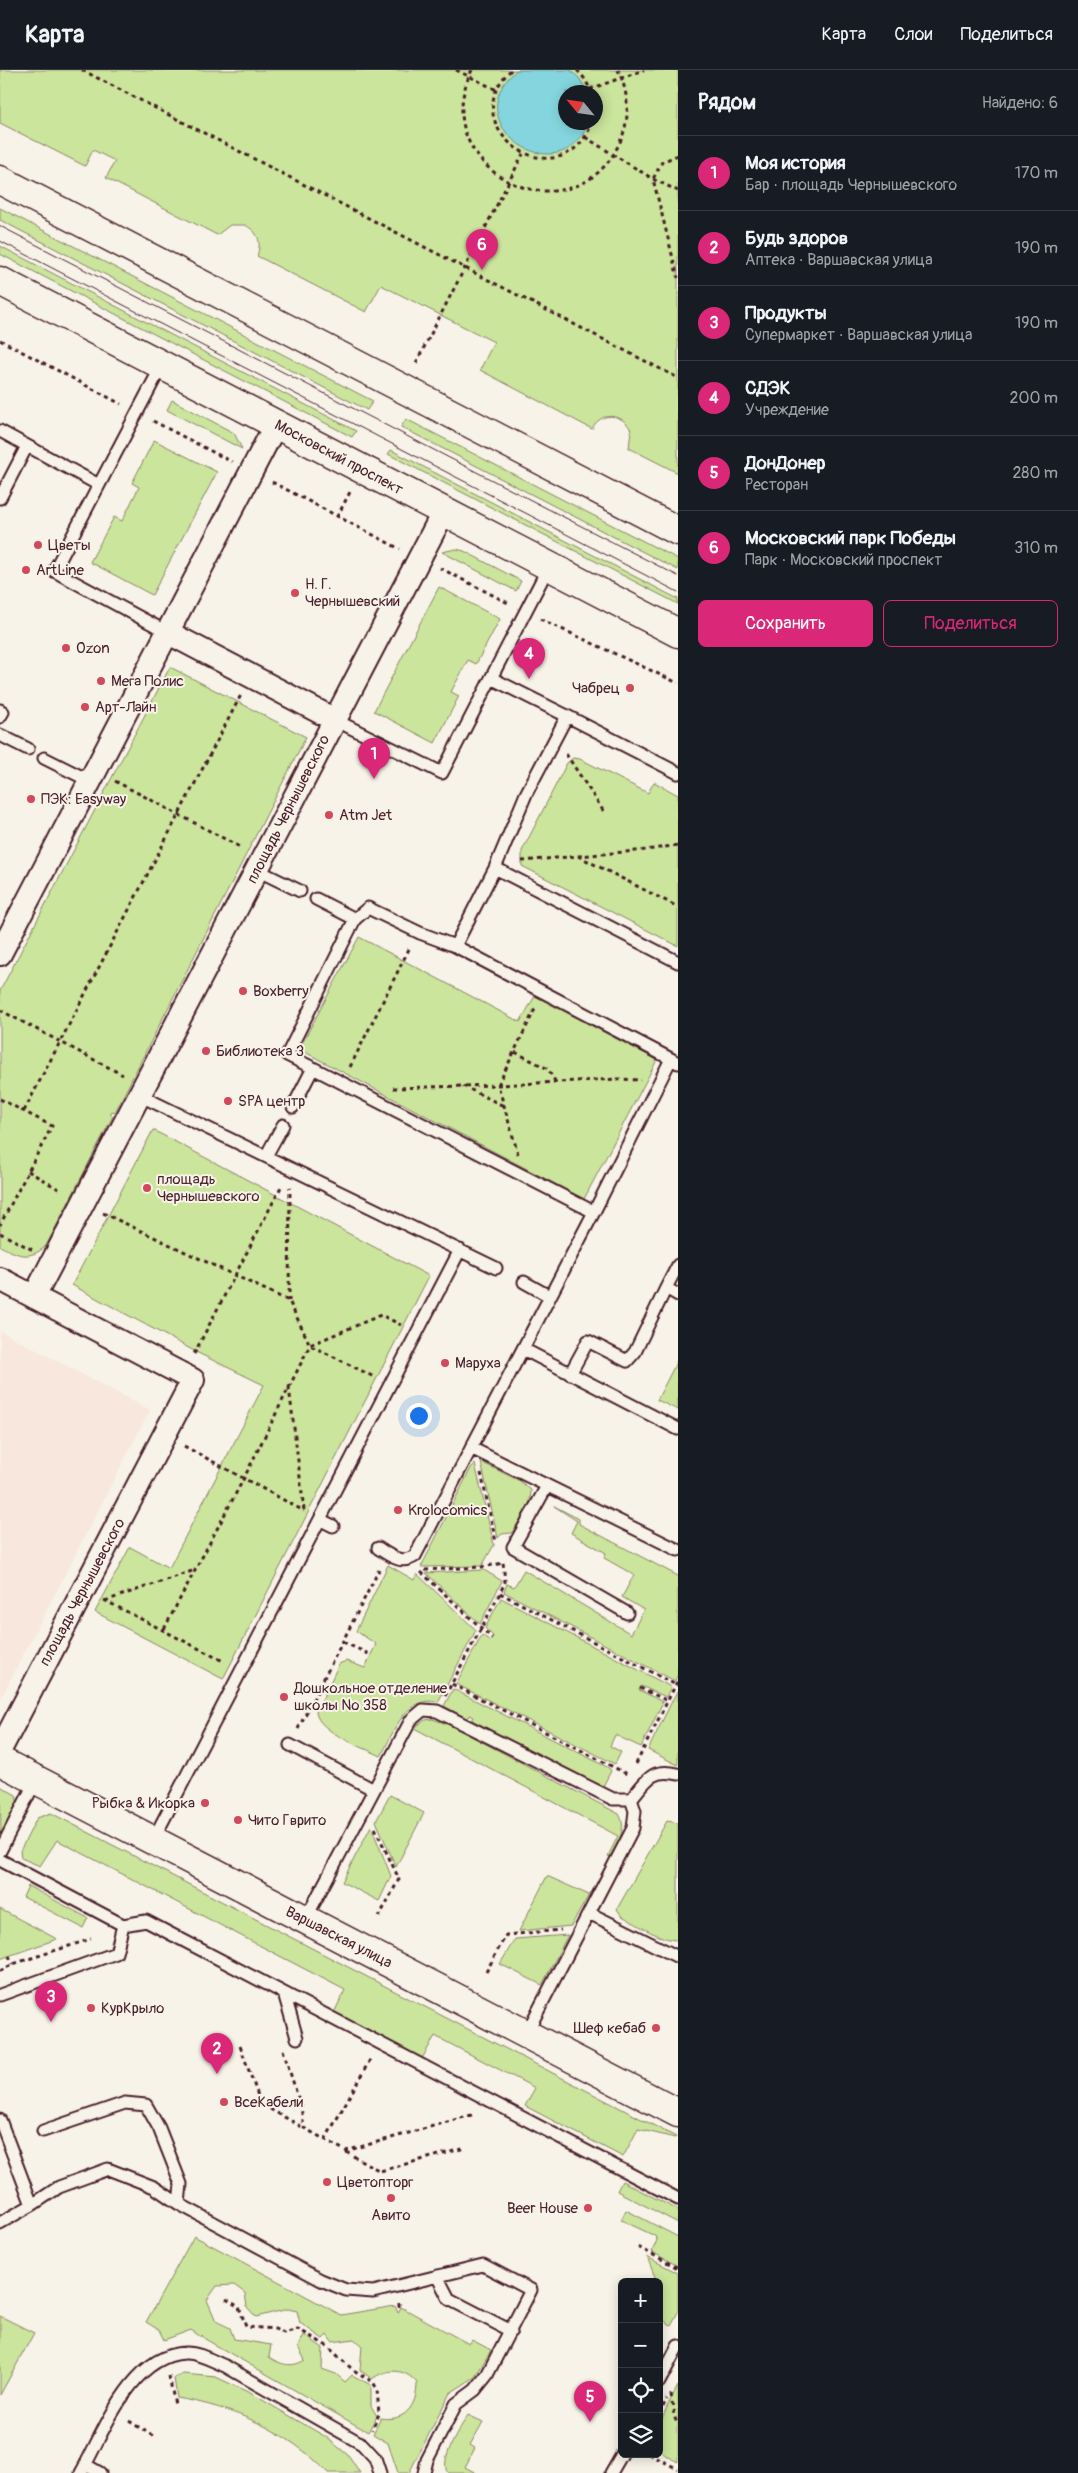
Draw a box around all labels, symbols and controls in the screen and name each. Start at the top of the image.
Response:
text: Карта [25,20,84,49]
text: Карта [822,23,866,46]
text: Слои [894,23,932,46]
text: Поделиться [960,23,1053,46]
north arrow [558,85,603,130]
text: Рядом [698,89,756,116]
text: Найдено: 6 [982,93,1058,113]
text: Моя история [745,151,846,175]
text: 1 [711,163,717,183]
text: 170 m [1015,163,1058,183]
text: Бар · площадь Чернышевского [745,175,957,195]
text: Будь здоров [745,226,848,250]
pin: 6 [466,229,498,270]
text: 2 [710,238,718,258]
text: 190 m [1015,238,1058,258]
text: Аптека · Варшавская улица [745,250,933,270]
text: Продукты [745,301,827,325]
text: 3 [710,313,718,333]
text: 190 m [1015,313,1058,333]
text: Супермаркет · Варшавская улица [745,325,972,345]
text: СДЭК [745,376,790,400]
text: 4 [709,388,719,408]
text: 200 m [1010,388,1058,408]
text: Учреждение [745,400,829,420]
street label: Московский проспект [271,416,407,500]
text: ДонДонер [745,451,826,475]
text: 5 [710,463,718,483]
text: 280 m [1012,463,1058,483]
text: Ресторан [745,475,808,495]
text: Московский парк Победы [745,526,956,550]
place label: Цветы [48,536,91,555]
text: 6 [709,538,719,558]
text: 310 m [1014,538,1058,558]
marker: Цветы [32,539,44,551]
text: Парк · Московский проспект [745,550,942,570]
place label: ArtLine [36,561,85,580]
marker: ArtLine [20,564,32,576]
place label: Н. Г. Чернышевский [305,575,400,611]
marker: Н. Г. Чернышевский [289,587,301,599]
button: Сохранить [698,600,873,647]
button: Поделиться [883,600,1058,647]
pin: 4 [513,638,545,679]
place label: Ozon [76,639,110,658]
marker: Ozon [60,642,72,654]
place label: Мега Полис [111,672,184,691]
marker: Мега Полис [95,675,107,687]
place label: Чабрец [572,679,620,698]
marker: Чабрец [624,682,636,694]
place label: Арт-Лайн [95,698,156,717]
marker: Арт-Лайн [79,701,91,713]
street label: площадь Чернышевского [243,732,334,887]
pin: 1 [358,738,390,779]
place label: ПЭК: Easyway [41,790,127,809]
marker: ПЭК: Easyway [25,793,37,805]
place label: Atm Jet [339,806,393,825]
marker: Atm Jet [323,809,335,821]
place label: Boxberry [253,982,309,1001]
marker: Boxberry [237,985,249,997]
place label: Библиотека 3 [216,1042,304,1061]
marker: Библиотека 3 [200,1045,212,1057]
place label: SPA центр [238,1092,305,1111]
marker: SPA центр [222,1095,234,1107]
place label: площадь Чернышевского [157,1170,260,1206]
marker: площадь Чернышевского [141,1182,153,1194]
place label: Маруха [455,1354,501,1373]
marker: Маруха [439,1357,451,1369]
your location [406,1403,432,1429]
place label: Krolocomics [408,1501,488,1520]
marker: Krolocomics [392,1504,404,1516]
street label: площадь Чернышевского [35,1515,129,1669]
place label: Дошкольное отделение школы № 358 [293,1679,448,1715]
marker: Дошкольное отделение школы № 358 [278,1691,290,1703]
place label: Рыбка & Икорка [92,1794,195,1813]
marker: Рыбка & Икорка [199,1797,211,1809]
place label: Чито Гврито [248,1811,326,1830]
marker: Чито Гврито [232,1814,244,1826]
street label: Варшавская улица [282,1902,395,1973]
pin: 3 [35,1981,67,2022]
place label: КурКрыло [101,1999,164,2018]
marker: КурКрыло [85,2002,97,2014]
place label: Шеф кебаб [574,2019,646,2038]
marker: Шеф кебаб [650,2022,662,2034]
pin: 2 [201,2033,233,2074]
place label: ВсеКабели [234,2093,304,2112]
marker: ВсеКабели [218,2096,230,2108]
place label: Цветопторг [337,2173,413,2192]
marker: Цветопторг [321,2176,333,2188]
marker: Авито [385,2192,397,2204]
place label: Beer House [507,2199,579,2218]
marker: Beer House [582,2202,594,2214]
place label: Авито [371,2206,411,2225]
map controls [618,2278,663,2458]
button: + [618,2278,663,2323]
button: − [618,2323,663,2368]
button: locate [618,2368,663,2413]
pin: 5 [574,2381,606,2422]
button: layers [618,2413,663,2458]

